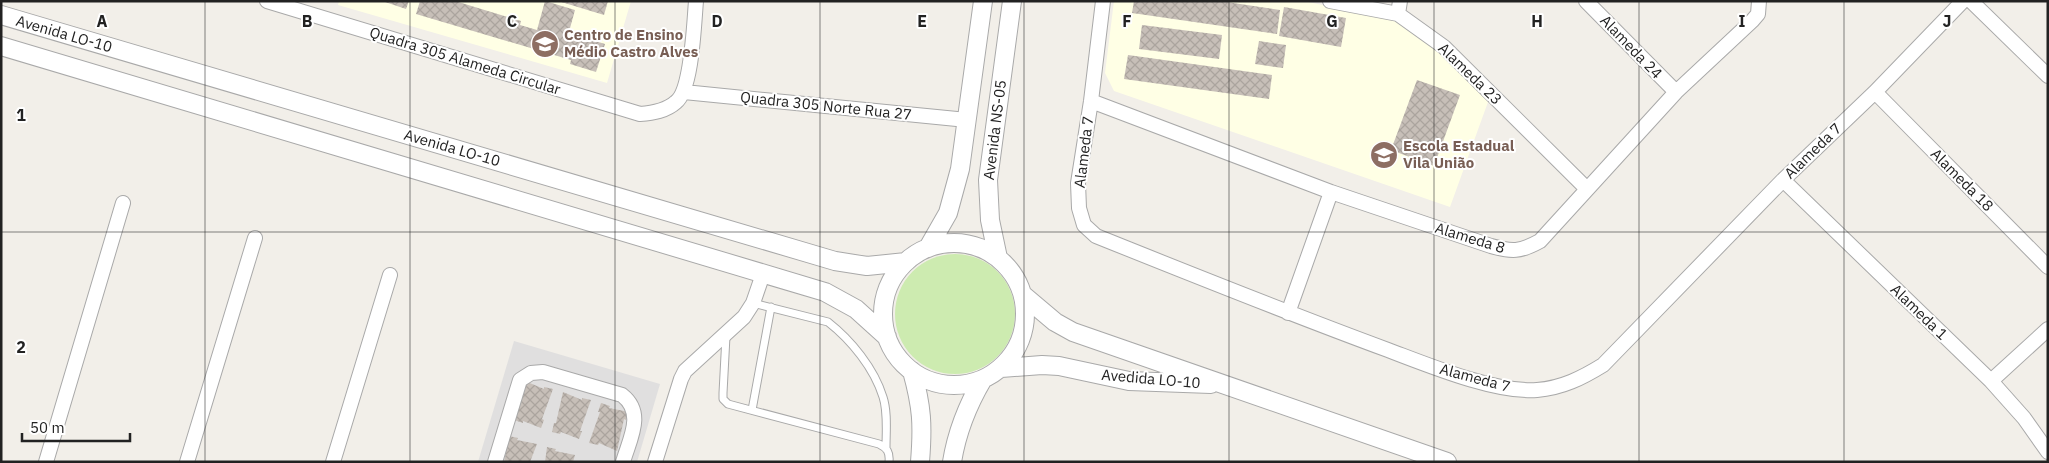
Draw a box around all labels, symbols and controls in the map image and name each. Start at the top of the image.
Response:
text: B [302,11,313,31]
text: C [507,11,517,31]
text: D [711,11,723,31]
text: E [917,11,927,31]
text: F [1122,11,1132,31]
text: G [1326,11,1338,31]
text: H [1531,11,1543,31]
street label: Alameda 24 [1596,11,1666,82]
text: I [1739,11,1746,31]
text: J [1943,11,1951,31]
street label: Avenida LO-10 [14,12,114,56]
street label: Quadra 305 Alameda Circular [367,22,563,99]
place label: Centro de Ensino Médio Castro Alves [564,25,699,61]
school or university icon: Centro de Ensino Médio Castro Alves [530,29,560,59]
street label: Alameda 23 [1435,39,1506,109]
street label: Avenida NS-05 [979,79,1010,181]
street label: Quadra 305 Norte Rua 27 [739,87,913,124]
text: 1 [16,105,26,125]
street label: Alameda 7 [1070,115,1097,189]
street label: Alameda 7 [1780,119,1845,183]
street label: Avenida LO-10 [402,125,502,170]
place label: Escola Estadual Vila União [1403,136,1515,172]
school or university icon: Escola Estadual Vila União [1369,140,1399,170]
street label: Alameda 18 [1927,144,1998,215]
street label: Alameda 8 [1433,218,1507,257]
street label: Alameda 1 [1887,280,1952,344]
text: 2 [16,337,26,357]
street label: Alameda 7 [1438,359,1513,396]
street label: Avedida LO-10 [1101,365,1201,392]
scale bar [22,410,130,442]
text: 50 m [30,418,65,437]

